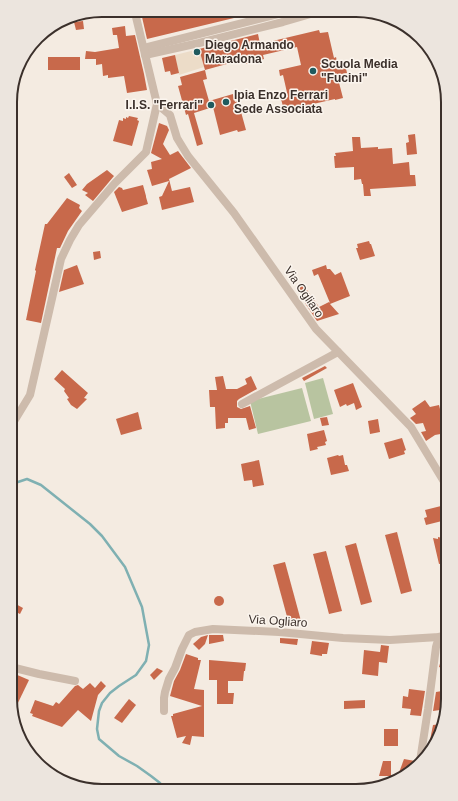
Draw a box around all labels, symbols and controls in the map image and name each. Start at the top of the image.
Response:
place label: Diego Armando Maradona [205,38,294,66]
marker: Diego Armando Maradona [192,47,202,57]
place label: Scuola Media "Fucini" [321,57,398,85]
marker: Scuola Media "Fucini" [308,66,318,76]
place label: Ipia Enzo Ferrari Sede Associata [234,88,328,116]
marker: Ipia Enzo Ferrari Sede Associata [221,97,231,107]
place label: I.I.S. "Ferrari" [126,98,203,112]
marker: I.I.S. "Ferrari" [206,100,216,110]
street label: Via Ogliaro [281,264,327,321]
street label: Via Ogliaro [248,612,308,630]

